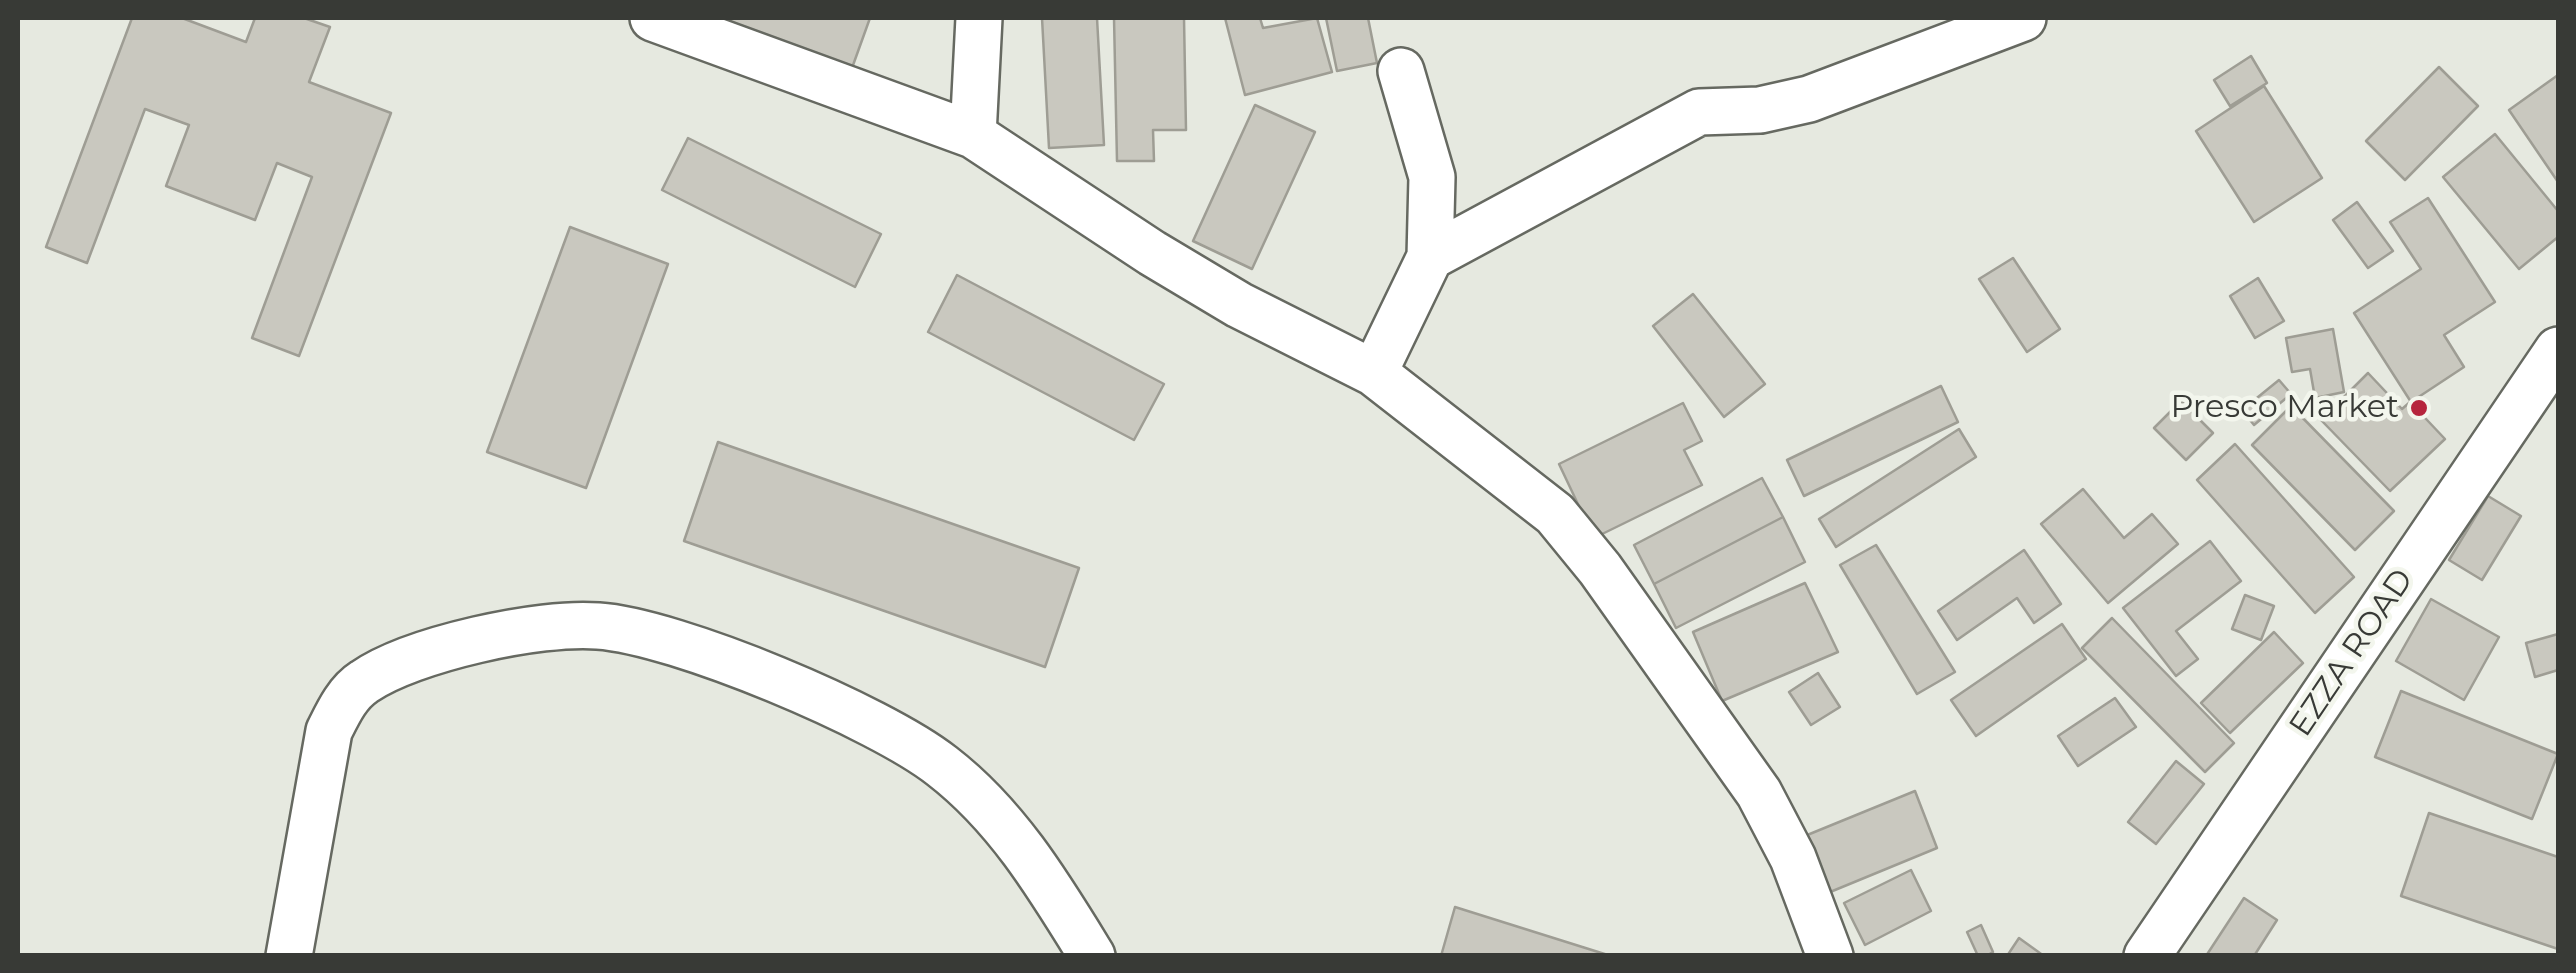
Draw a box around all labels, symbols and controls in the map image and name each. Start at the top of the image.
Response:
place label: Presco Market [2170,389,2399,427]
marker: Presco Market [2408,397,2430,419]
street label: EZZA ROAD [2282,562,2422,744]

